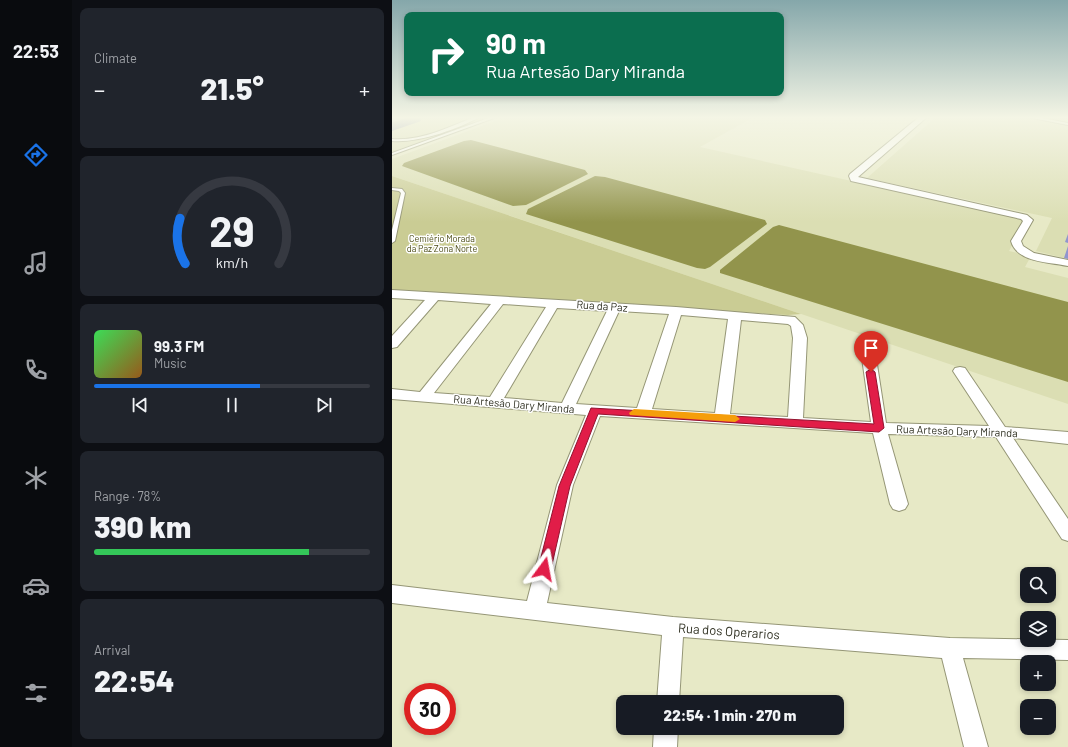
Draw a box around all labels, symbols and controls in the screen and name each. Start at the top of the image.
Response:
text: 90 m [486,26,546,60]
icon: right [420,28,472,80]
text: 22:53 [13,40,59,62]
text: Climate [94,50,137,66]
text: Rua Artesão Dary Miranda [486,60,685,82]
text: 21.5° [200,70,264,106]
text: − [94,76,105,102]
text: + [359,76,370,102]
icon: directions [22,141,50,169]
text: 29 [209,204,255,254]
park label: Cemiério Morada da Paz Zona Norte [407,233,477,254]
icon: music [22,249,50,277]
text: km/h [216,253,248,270]
street label: Rua da Paz [576,297,628,314]
pin [854,331,888,372]
text: 99.3 FM [154,337,204,355]
icon: arrive [860,337,882,359]
text: Music [154,355,187,371]
icon: phone [22,356,50,384]
street label: Rua Artesão Dary Miranda [453,392,575,415]
icon: previous [129,394,151,416]
icon: pause [221,394,243,416]
icon: next [313,394,335,416]
street label: Rua Artesão Dary Miranda [896,422,1018,439]
icon: climate [22,464,50,492]
text: Range · 78% [94,488,161,504]
text: 390 km [94,508,191,544]
position arrow [523,548,565,590]
map controls [1020,567,1056,735]
button: search [1020,567,1056,603]
icon: car [22,572,50,600]
button: layers [1020,611,1056,647]
street label: Rua dos Operarios [678,619,780,643]
text: Arrival [94,642,130,658]
button: + [1020,655,1056,691]
text: 22:54 [94,662,174,698]
icon: filters [22,679,50,707]
speed limit sign: 30 [404,683,456,735]
button: − [1020,699,1056,735]
text: 22:54 · 1 min · 270 m [664,706,796,724]

